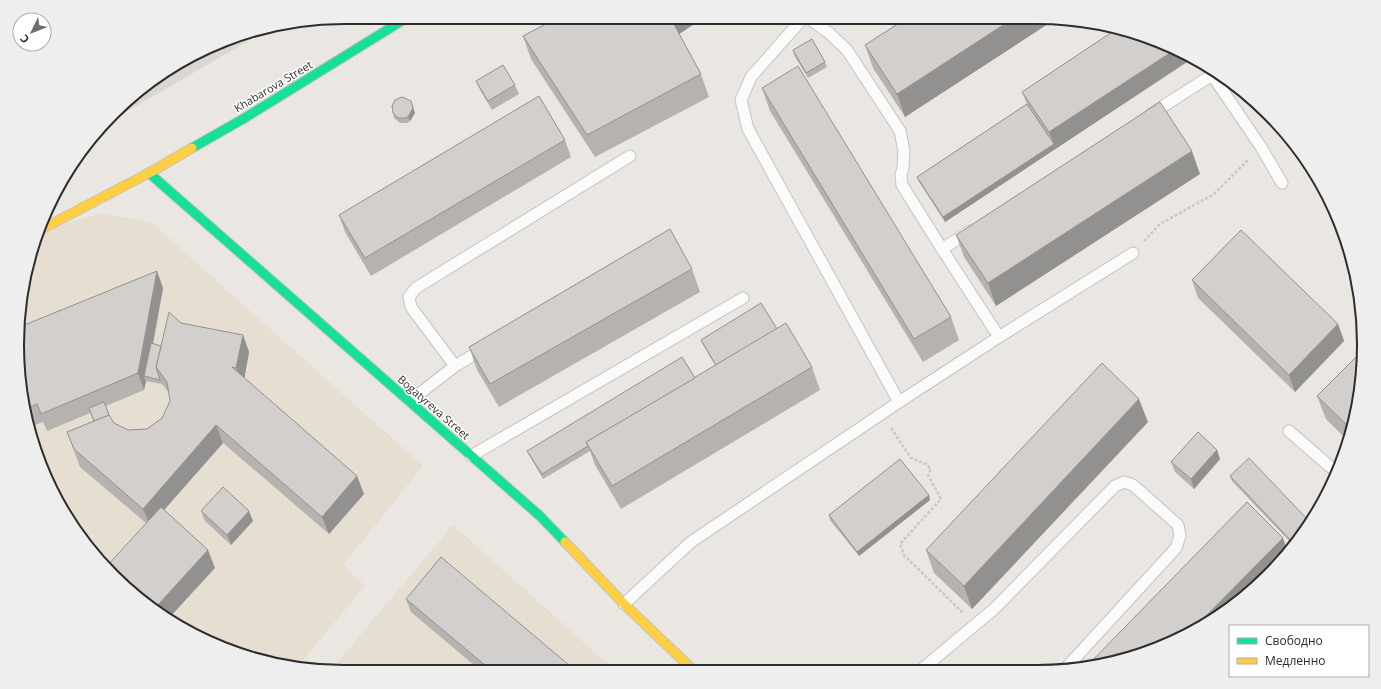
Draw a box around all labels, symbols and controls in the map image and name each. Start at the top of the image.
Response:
north arrow [12,12,52,52]
text: С [16,31,32,47]
street label: Khabarova Street [231,57,315,115]
street label: Bogatyreva Street [395,371,473,443]
legend [1229,625,1369,677]
text: Свободно [1265,632,1323,649]
text: Медленно [1265,652,1325,669]

